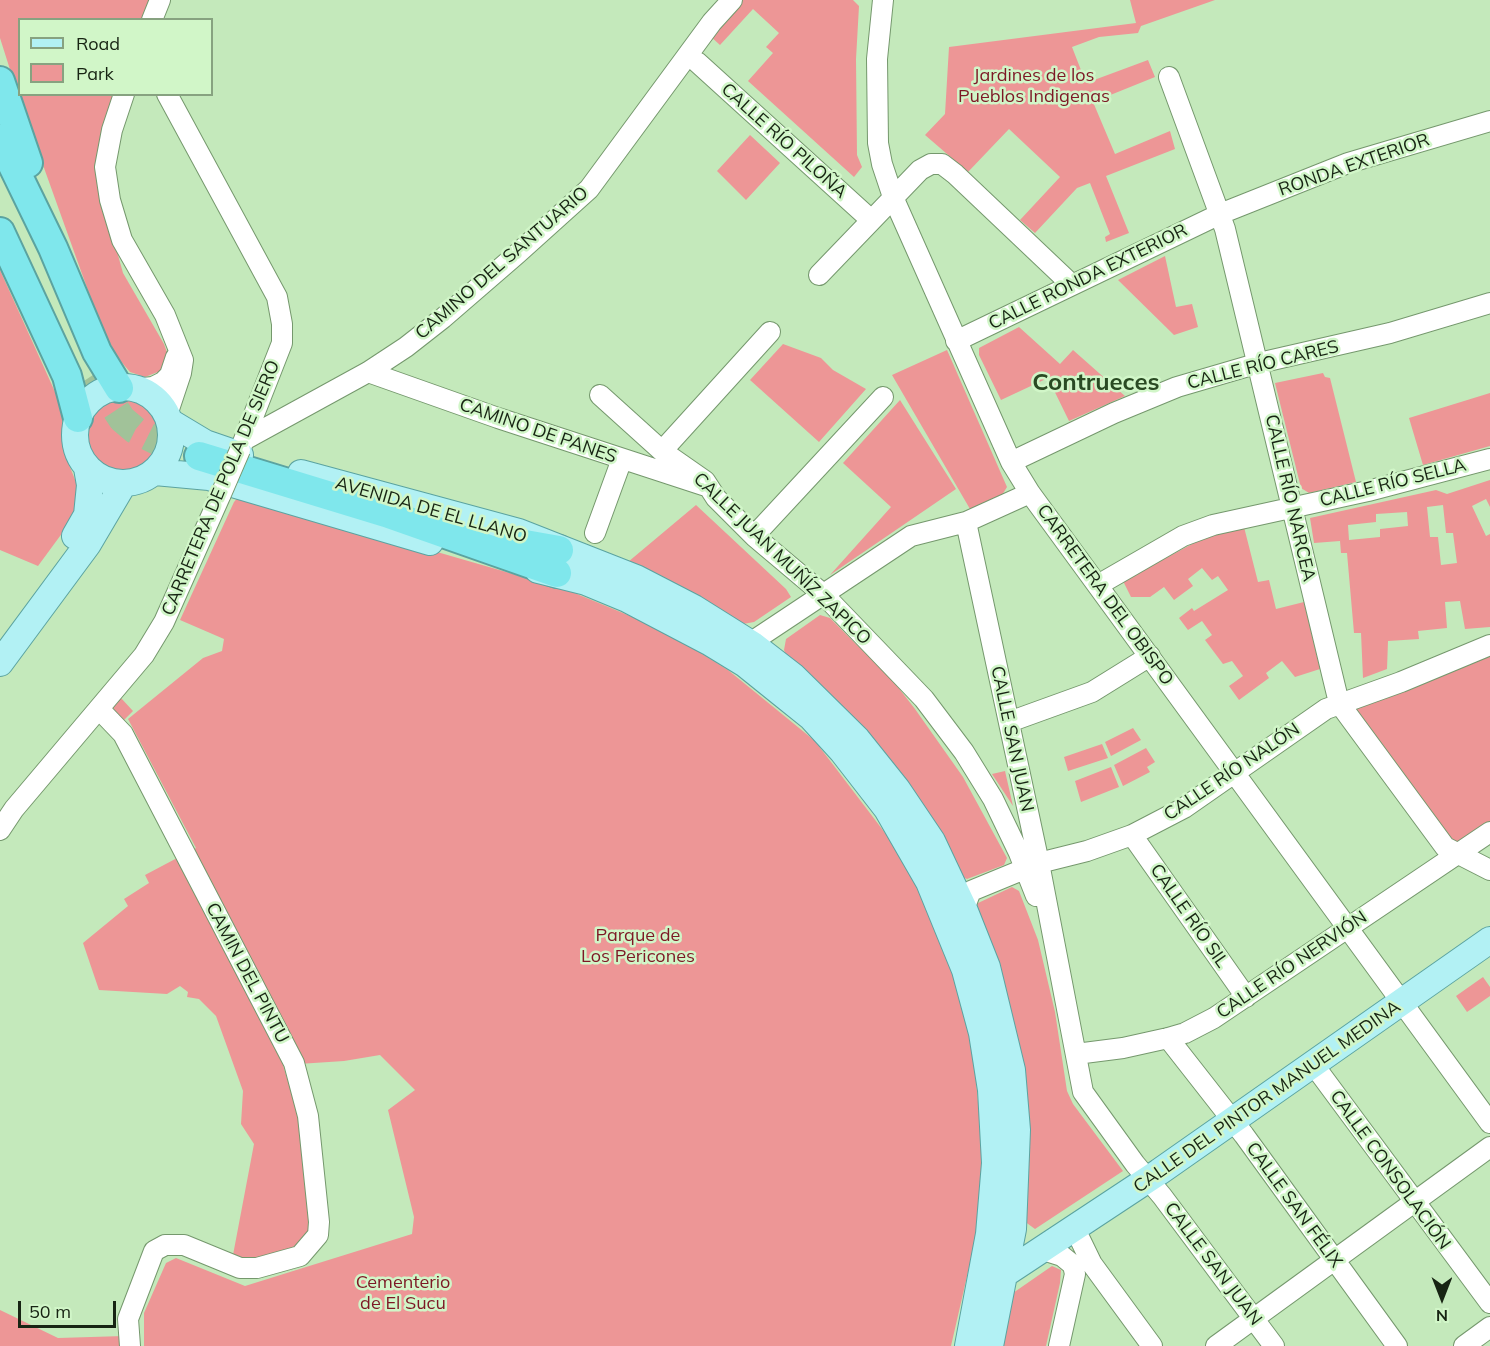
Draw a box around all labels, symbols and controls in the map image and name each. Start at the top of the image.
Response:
legend [18,18,213,96]
text: Road [76,32,120,55]
text: Park [76,62,114,85]
park label: Jardines de los Pueblos Indigenas [958,65,1110,107]
street label: CALLE RÍO PILOÑA [717,79,851,203]
street label: RONDA EXTERIOR [1276,129,1432,201]
street label: CAMINO DEL SANTUARIO [411,182,593,344]
street label: CALLE RONDA EXTERIOR [985,219,1191,335]
street label: CALLE RÍO CARES [1185,336,1341,394]
street label: CARRETERA DE POLA DE SIERO [157,357,285,619]
district label: Contrueces [1032,369,1160,397]
street label: CAMINO DE PANES [457,394,619,468]
street label: CALLE RÍO NARCEA [1260,412,1320,584]
street label: CALLE RÍO SELLA [1318,454,1468,512]
street label: CALLE JUAN MUÑÍZ ZAPICO [689,468,875,650]
street label: AVENIDA DE EL LLANO [333,472,529,548]
street label: CARRETERA DEL OBISPO [1032,500,1178,690]
street label: CALLE SAN JUAN [986,664,1038,814]
street label: CALLE RÍO NALÓN [1160,719,1304,825]
street label: CALLE RÍO SIL [1145,860,1233,972]
street label: CAMIN DEL PINTU [201,899,293,1047]
street label: CALLE RÍO NERVIÓN [1213,907,1371,1023]
park label: Parque de Los Pericones [581,925,695,968]
street label: CALLE DEL PINTOR MANUEL MEDINA [1129,996,1405,1198]
street label: CALLE CONSOLACIÓN [1325,1086,1455,1254]
street label: CALLE SAN FÉLIX [1241,1138,1347,1272]
street label: CALLE SAN JUAN [1160,1198,1266,1330]
north arrow [1412,1268,1472,1328]
park label: Cementerio de El Sucu [356,1272,450,1314]
scale bar [21,1289,118,1327]
text: 50 m [29,1300,71,1323]
text: N [1436,1306,1448,1326]

